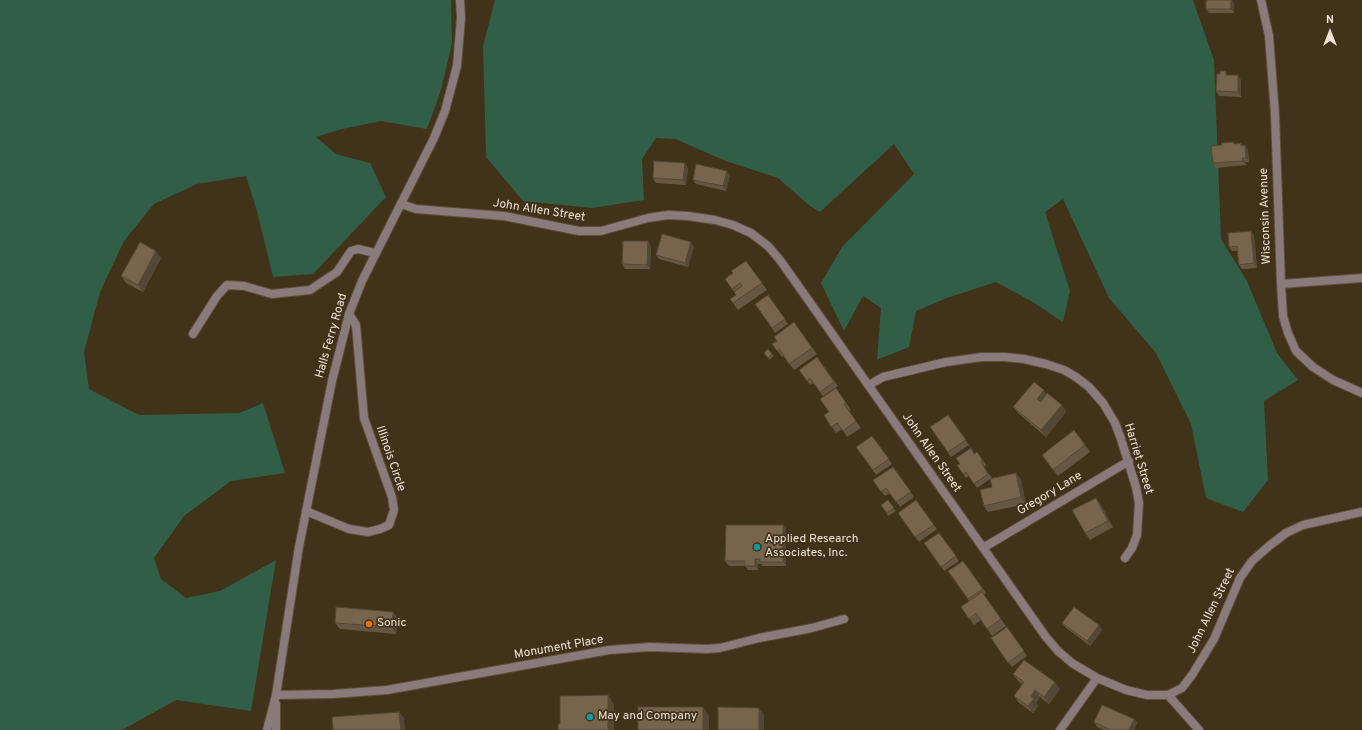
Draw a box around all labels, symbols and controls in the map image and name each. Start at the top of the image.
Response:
north arrow [1310,12,1350,52]
text: N [1326,13,1334,27]
street label: Wisconsin Avenue [1257,168,1275,264]
street label: John Allen Street [492,197,586,225]
street label: Halls Ferry Road [313,292,351,380]
street label: John Allen Street [898,411,964,495]
street label: Harriet Street [1120,422,1156,496]
street label: Illinois Circle [372,424,408,494]
street label: Gregory Lane [1015,469,1085,519]
place label: Applied Research Associates, Inc. [765,533,859,561]
marker: Applied Research Associates, Inc. [752,542,762,552]
street label: John Allen Street [1185,566,1239,656]
place label: Sonic [377,617,406,631]
marker: Sonic [364,619,374,629]
street label: Monument Place [513,633,605,663]
place label: May and Company [598,710,697,724]
marker: May and Company [585,712,595,722]

